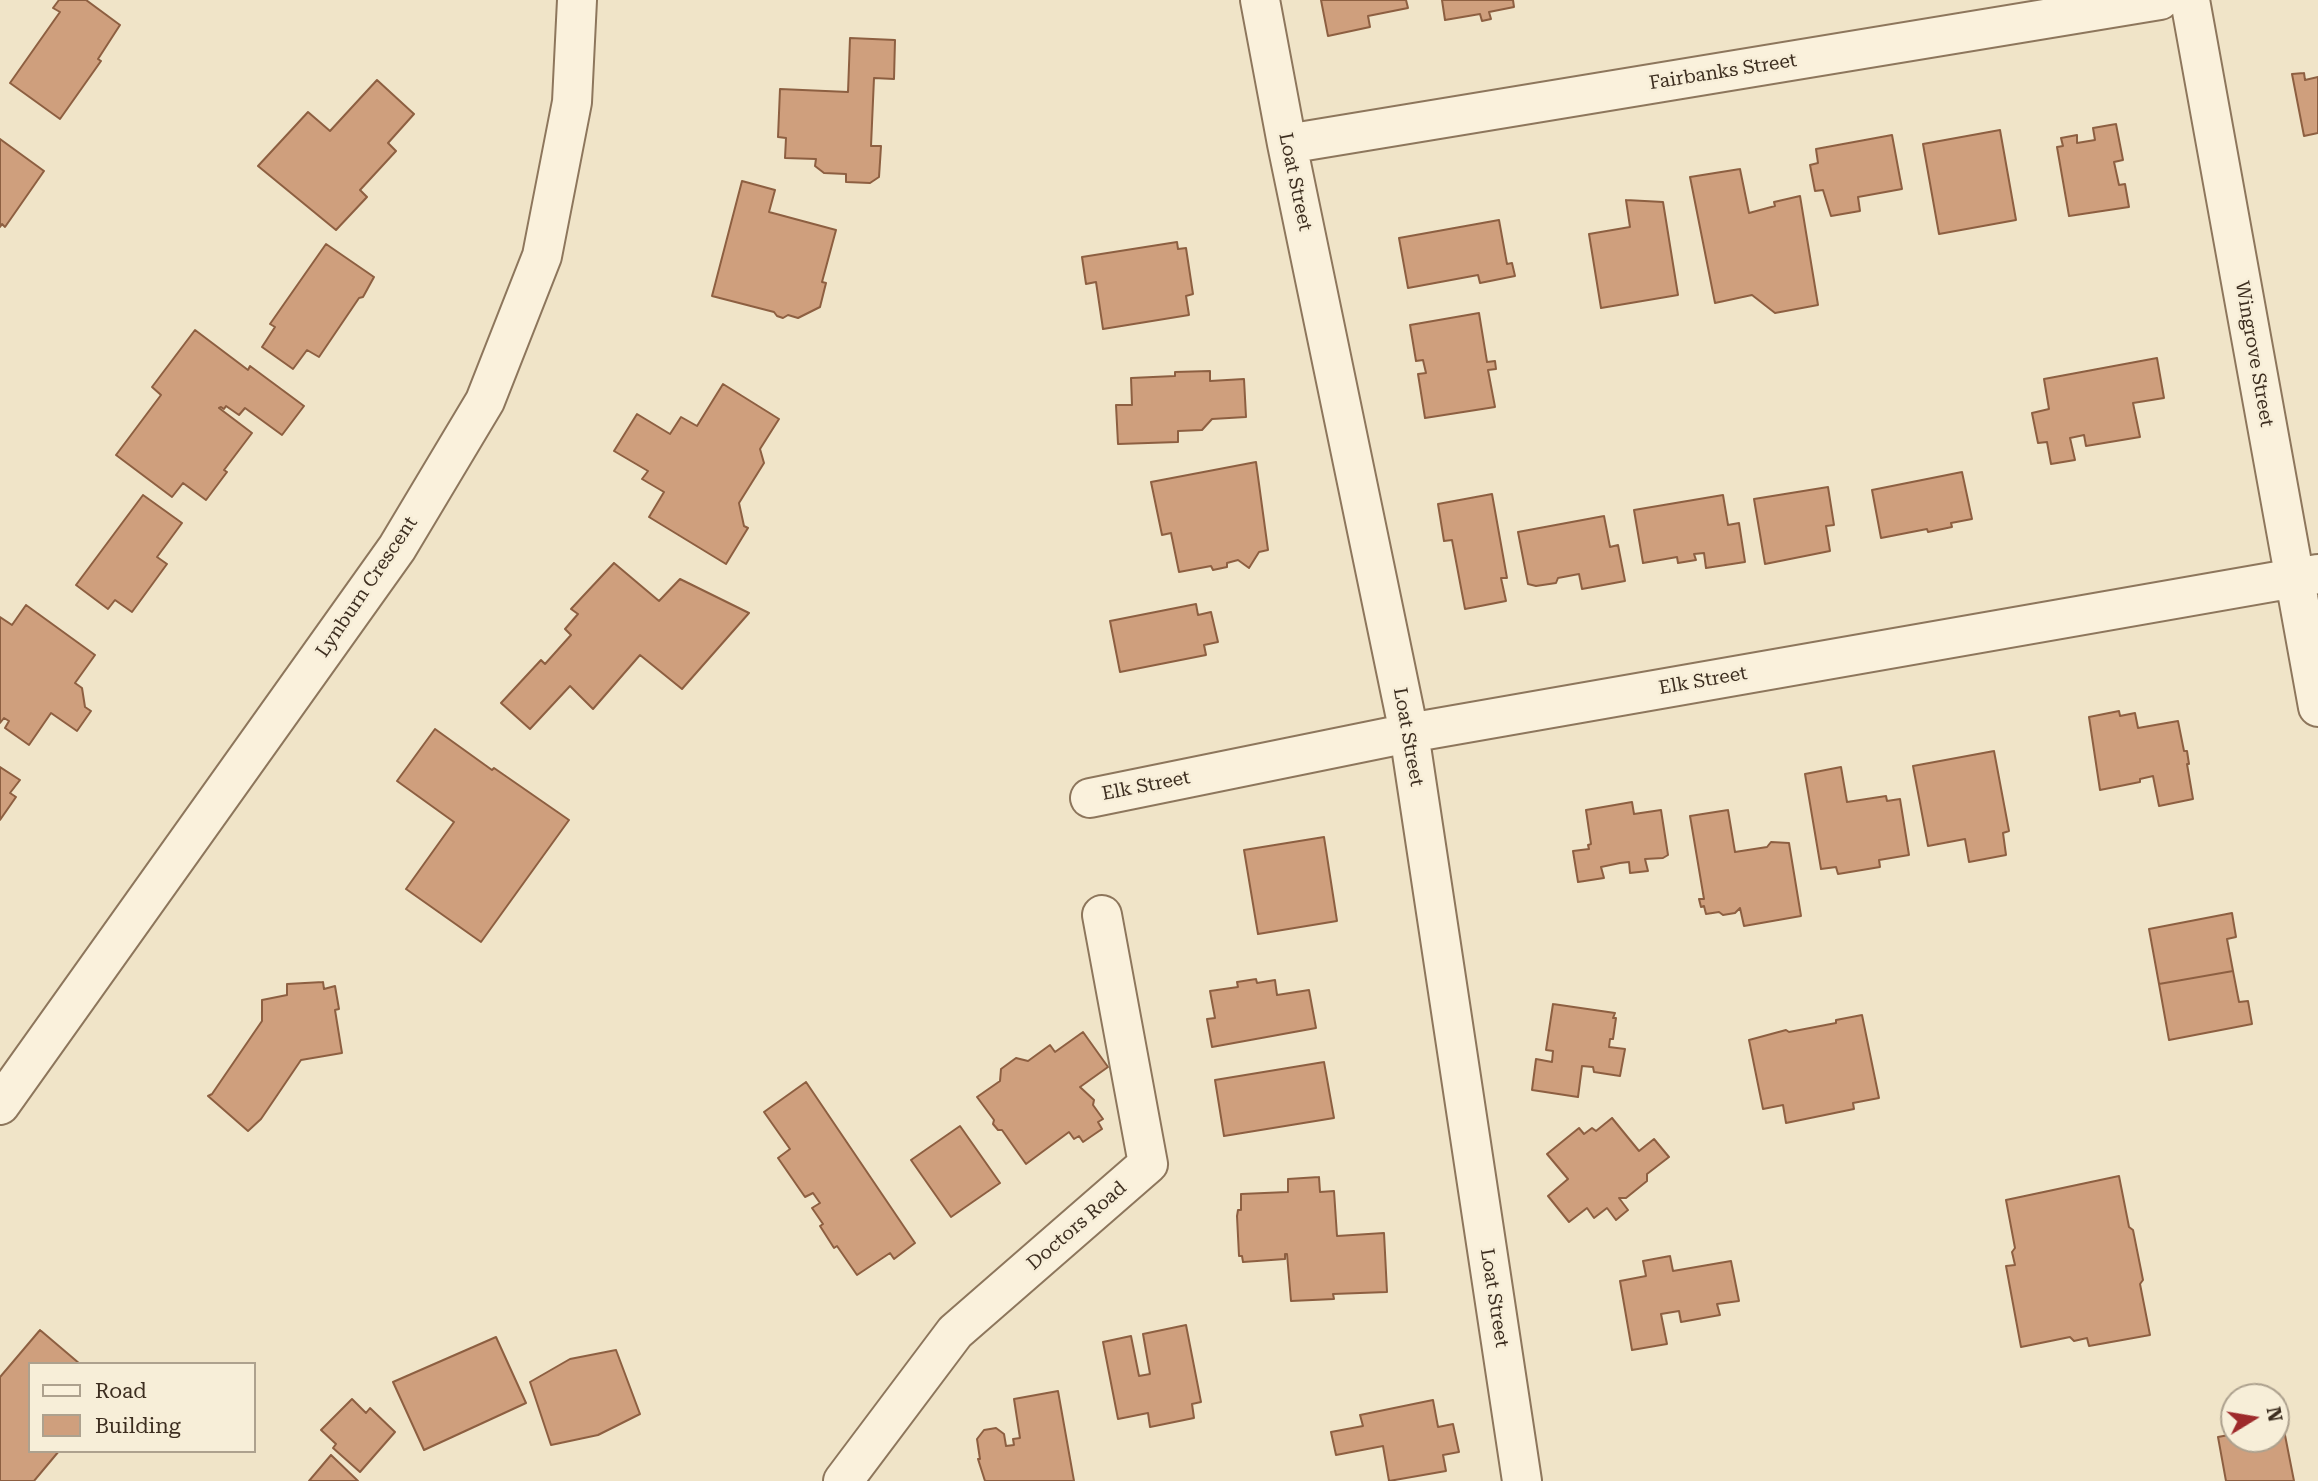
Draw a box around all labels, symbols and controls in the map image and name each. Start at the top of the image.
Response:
street label: Fairbanks Street [1648,49,1798,95]
street label: Loat Street [1273,131,1317,233]
street label: Wingrove Street [2230,279,2278,429]
street label: Lynburn Crescent [311,512,423,662]
street label: Elk Street [1657,662,1749,700]
street label: Loat Street [1388,686,1428,788]
street label: Elk Street [1100,766,1192,806]
street label: Doctors Road [1023,1177,1131,1275]
street label: Loat Street [1475,1247,1513,1349]
legend [28,1362,256,1453]
text: Road [95,1379,147,1403]
north arrow [2220,1383,2290,1453]
text: N [2261,1405,2287,1424]
text: Building [95,1414,181,1438]

